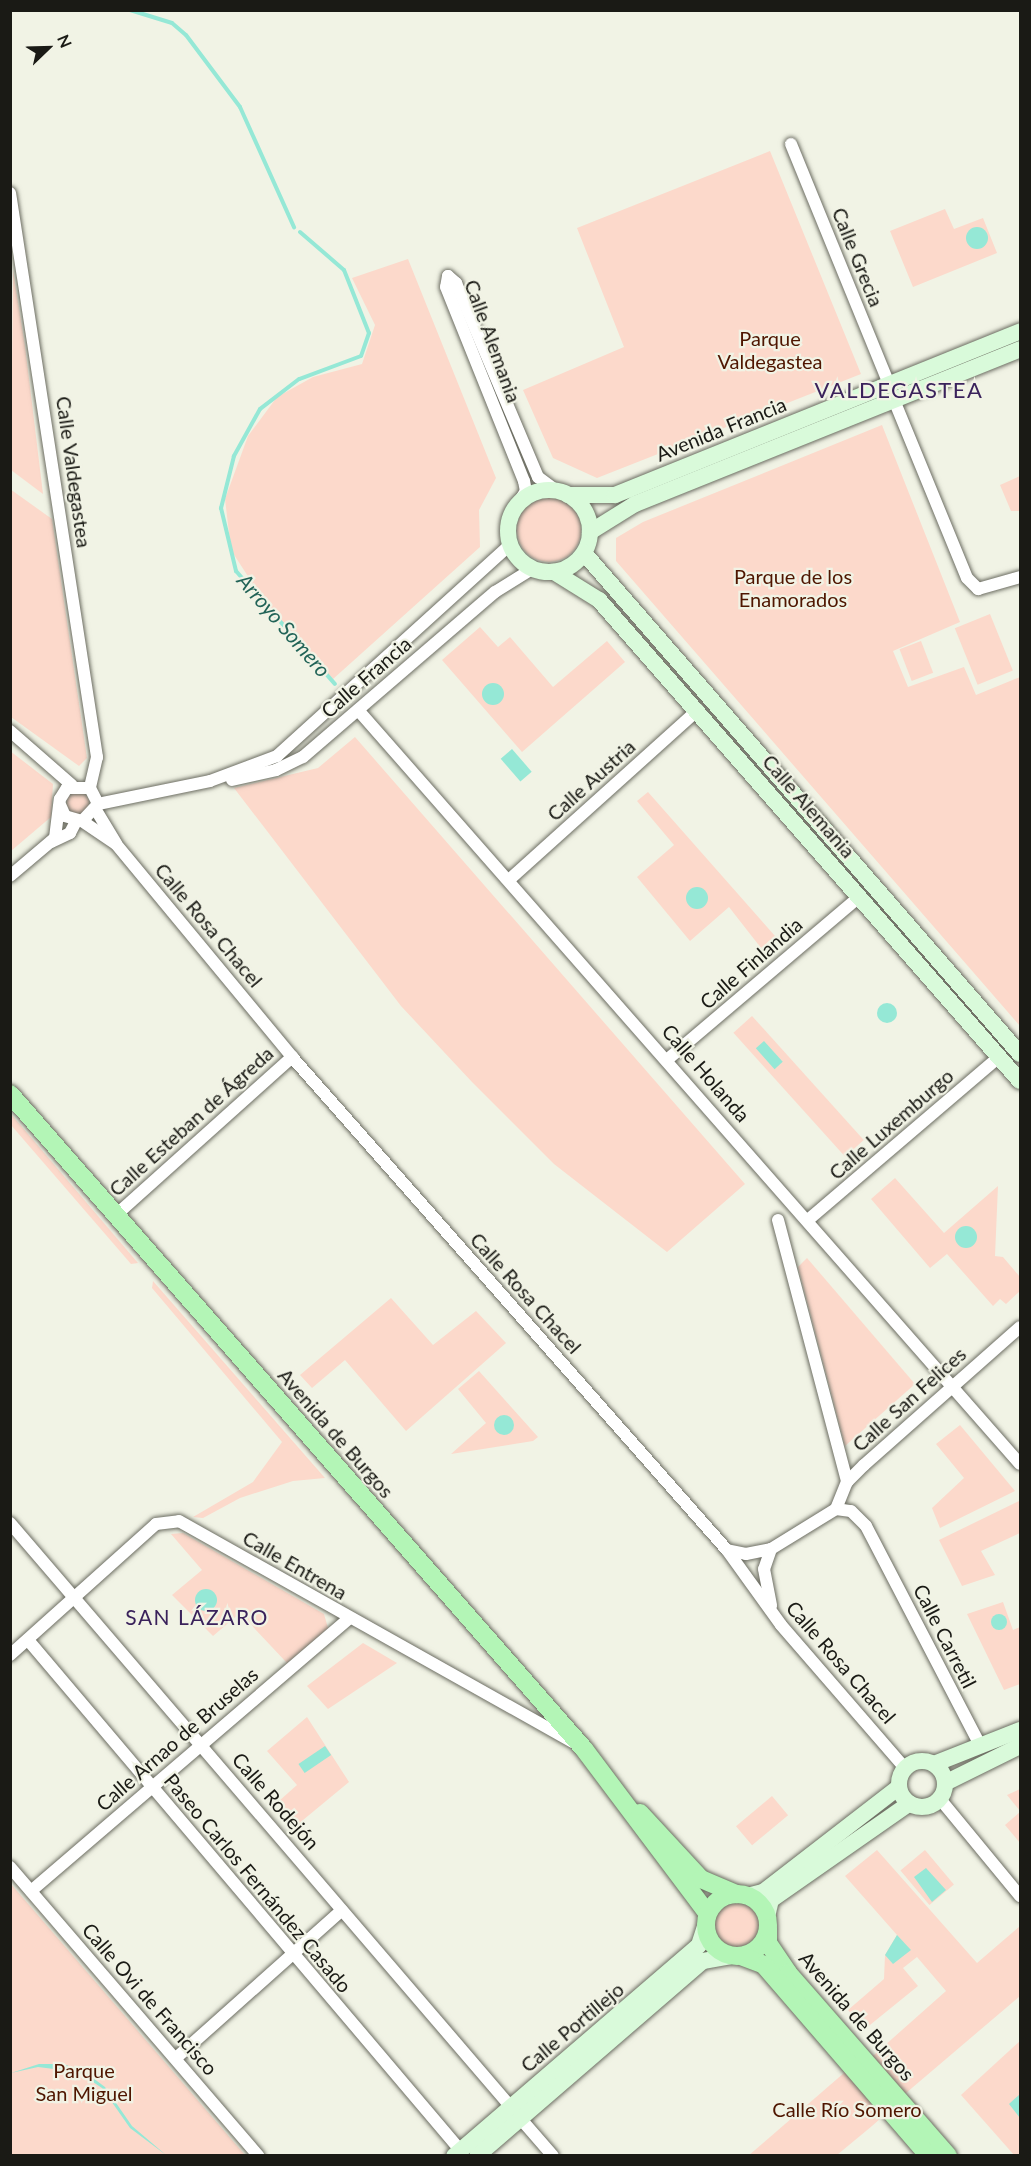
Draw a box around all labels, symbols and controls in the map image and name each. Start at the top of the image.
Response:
north arrow [18,18,78,78]
text: N [54,31,76,50]
street label: Calle Grecia [827,204,889,310]
street label: Calle Alemania [460,276,526,406]
park label: Parque Valdegastea [717,326,823,373]
district label: VALDEGASTEA [815,377,983,403]
street label: Avenida Francia [652,392,790,466]
street label: Calle Valdegastea [51,394,97,550]
park label: Parque de los Enamorados [734,565,852,612]
water label: Arroyo Somero [232,568,336,682]
street label: Calle Francia [316,631,416,723]
street label: Calle Austria [542,734,640,826]
street label: Calle Alemania [757,749,861,863]
street label: Calle Rosa Chacel [150,858,268,992]
street label: Calle Finlandia [695,912,807,1014]
street label: Calle Holanda [657,1019,755,1127]
street label: Calle Esteban de Ágreda [104,1041,278,1201]
street label: Calle Luxemburgo [824,1064,958,1184]
street label: Calle Rosa Chacel [465,1228,587,1358]
street label: Calle San Felices [847,1342,971,1456]
street label: Avenida de Burgos [273,1363,399,1503]
street label: Calle Entrena [239,1526,351,1604]
street label: Calle Carretil [909,1580,981,1692]
street label: Calle Rosa Chacel [781,1596,901,1728]
district label: SAN LÁZARO [125,1604,269,1630]
street label: Calle Arnao de Bruselas [91,1662,263,1816]
street label: Calle Rodejón [227,1748,325,1854]
street label: Paseo Carlos Fernández Casado [159,1769,357,1997]
street label: Calle Ovi de Francisco [77,1918,223,2080]
street label: Avenida de Burgos [794,1946,920,2086]
street label: Calle Portillejo [516,1977,628,2077]
park label: Parque San Miguel [36,2059,132,2106]
park label: Calle Río Somero [772,2097,922,2121]

